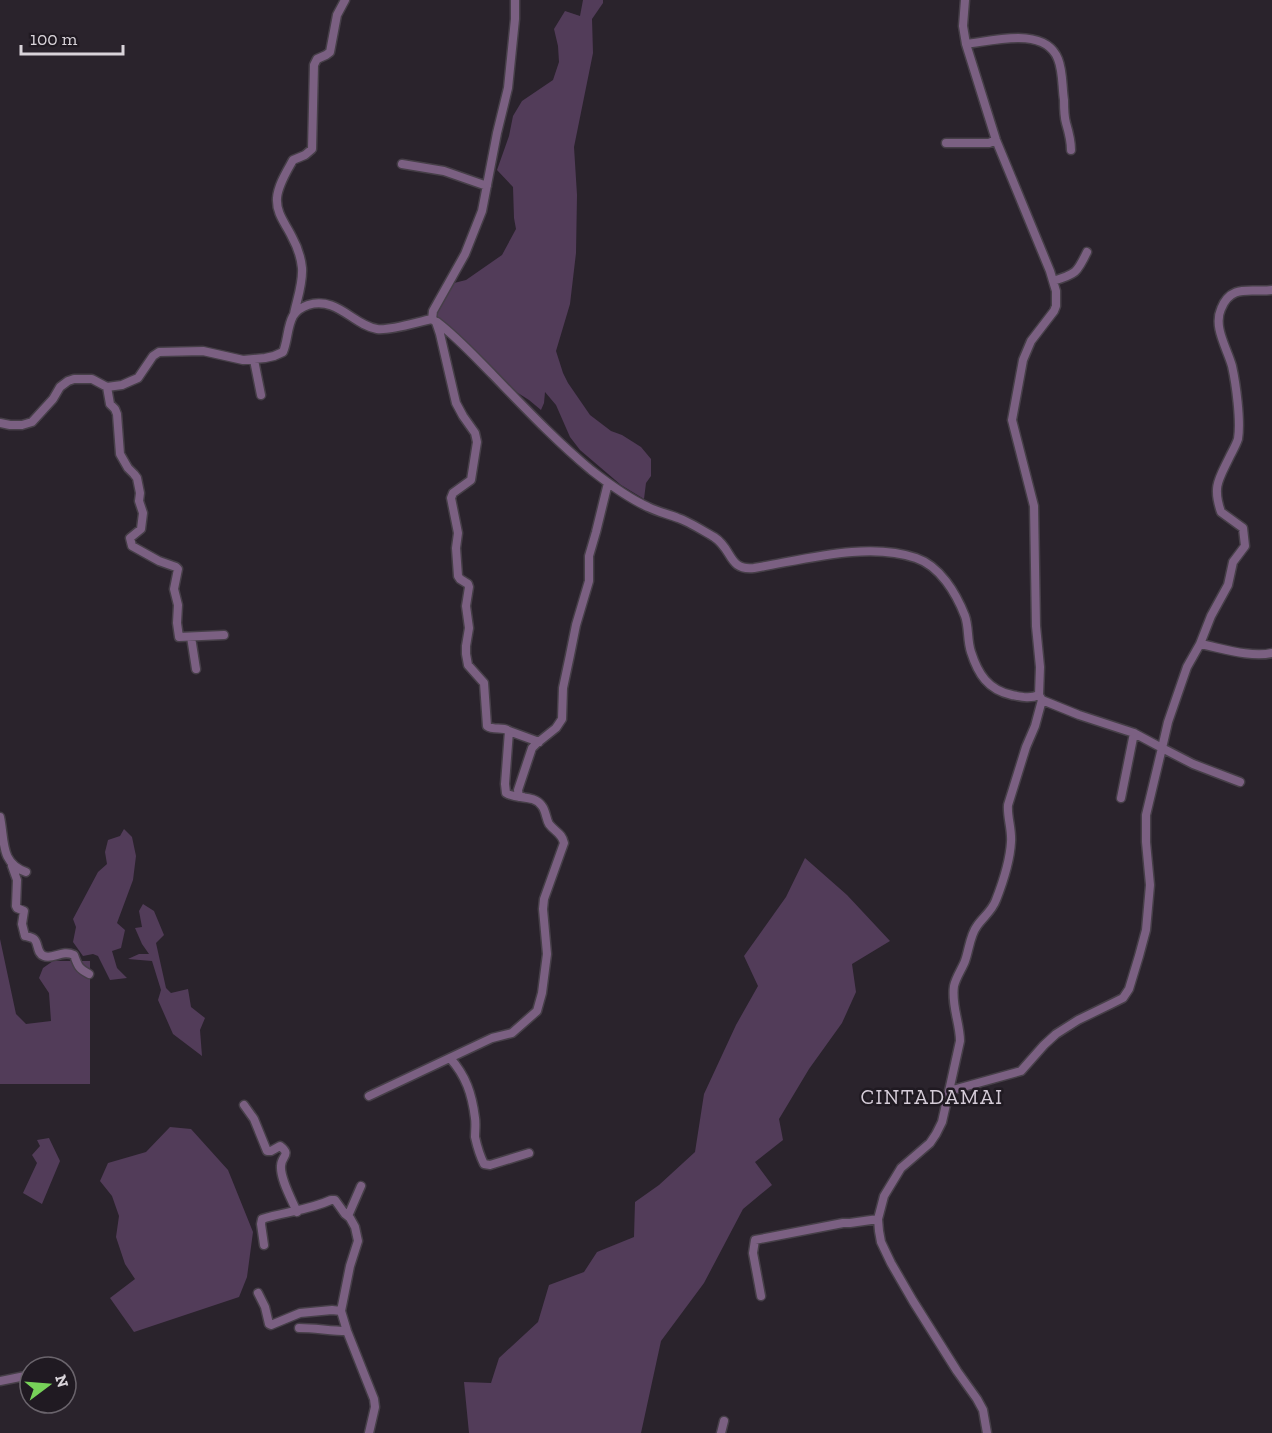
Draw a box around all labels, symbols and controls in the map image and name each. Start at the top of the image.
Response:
scale bar [21,18,123,56]
text: 100 m [30,28,78,50]
district label: CINTADAMAI [861,1084,1003,1109]
north arrow [18,1355,78,1415]
text: N [51,1373,73,1389]

